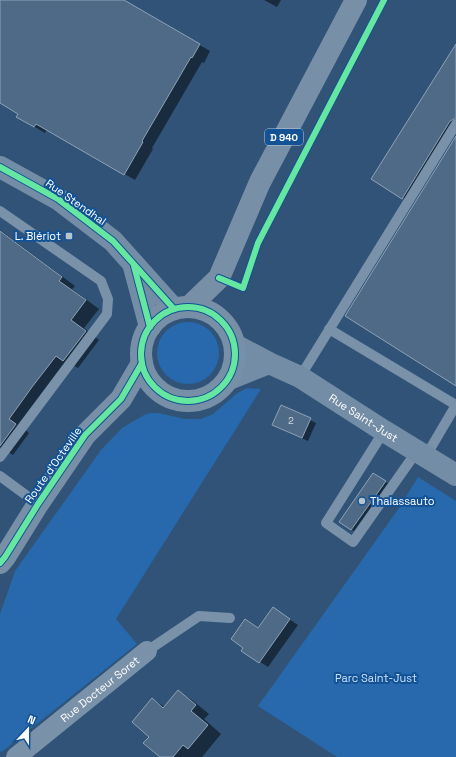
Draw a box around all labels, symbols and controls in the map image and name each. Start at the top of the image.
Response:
road number: D 940 [265,129,303,145]
street label: Rue Stendhal [43,176,109,228]
place label: L. Blériot [15,229,61,243]
marker: L. Blériot [64,231,74,241]
street label: Rue Saint-Just [326,391,401,445]
house number: 2 [288,415,294,427]
street label: Route d'Octeville [22,424,84,506]
place label: Thalassauto [370,494,435,508]
marker: Thalassauto [357,496,367,506]
street label: Rue Docteur Soret [58,653,142,725]
park label: Parc Saint-Just [335,671,417,685]
north arrow [8,709,48,749]
text: N [26,712,38,728]

